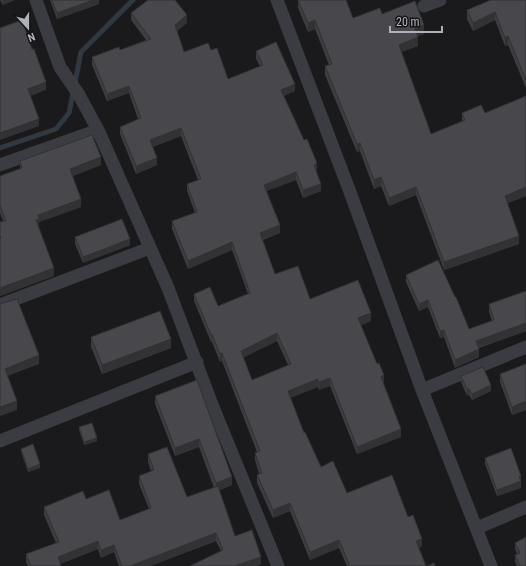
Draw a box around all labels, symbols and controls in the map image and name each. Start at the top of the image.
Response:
north arrow [8,8,48,48]
scale bar [390,8,442,34]
text: 20 m [396,15,420,29]
text: N [26,30,37,44]

